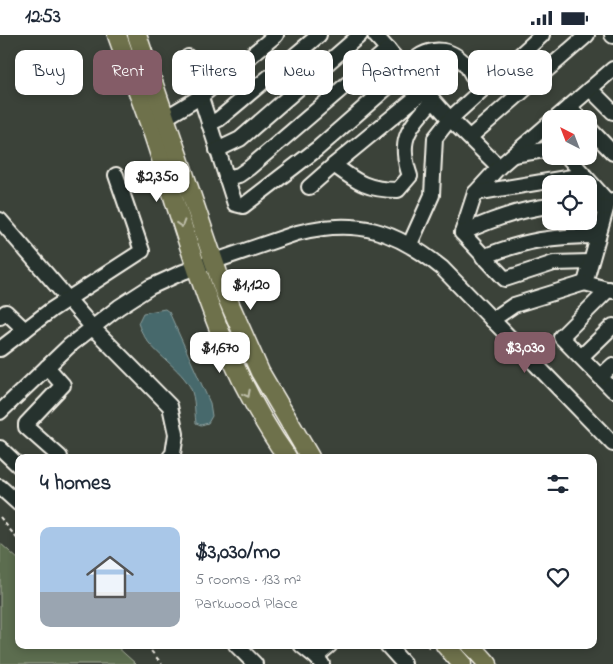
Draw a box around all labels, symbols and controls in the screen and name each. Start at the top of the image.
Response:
text: 12:53 [25,4,61,31]
chip: Buy [15,50,83,95]
chip: Rent [93,50,162,95]
chip: Filters [172,50,255,95]
chip: New [265,50,333,95]
chip: Apartment [343,50,458,95]
chip: House [468,50,552,95]
north arrow [542,110,598,165]
map controls [542,110,597,230]
pin: $2,350 [116,161,198,203]
text: $2,350 [135,165,179,189]
button: locate [542,175,597,230]
one-way arrow [175,220,185,228]
pin: $1,120 [210,269,292,311]
text: $1,120 [232,273,270,297]
pin: $1,670 [179,331,261,374]
pin: $3,030 [484,331,566,374]
text: $1,670 [201,336,239,360]
text: $3,030 [505,336,545,360]
one-way arrow [241,389,251,398]
text: 4 homes [40,469,111,499]
icon: filters [544,470,572,498]
text: $3,030/mo [195,538,281,568]
icon: home [80,547,140,607]
icon: heart [544,563,572,591]
text: 5 rooms · 133 m² [195,568,301,592]
text: Parkwood Place [195,592,298,616]

